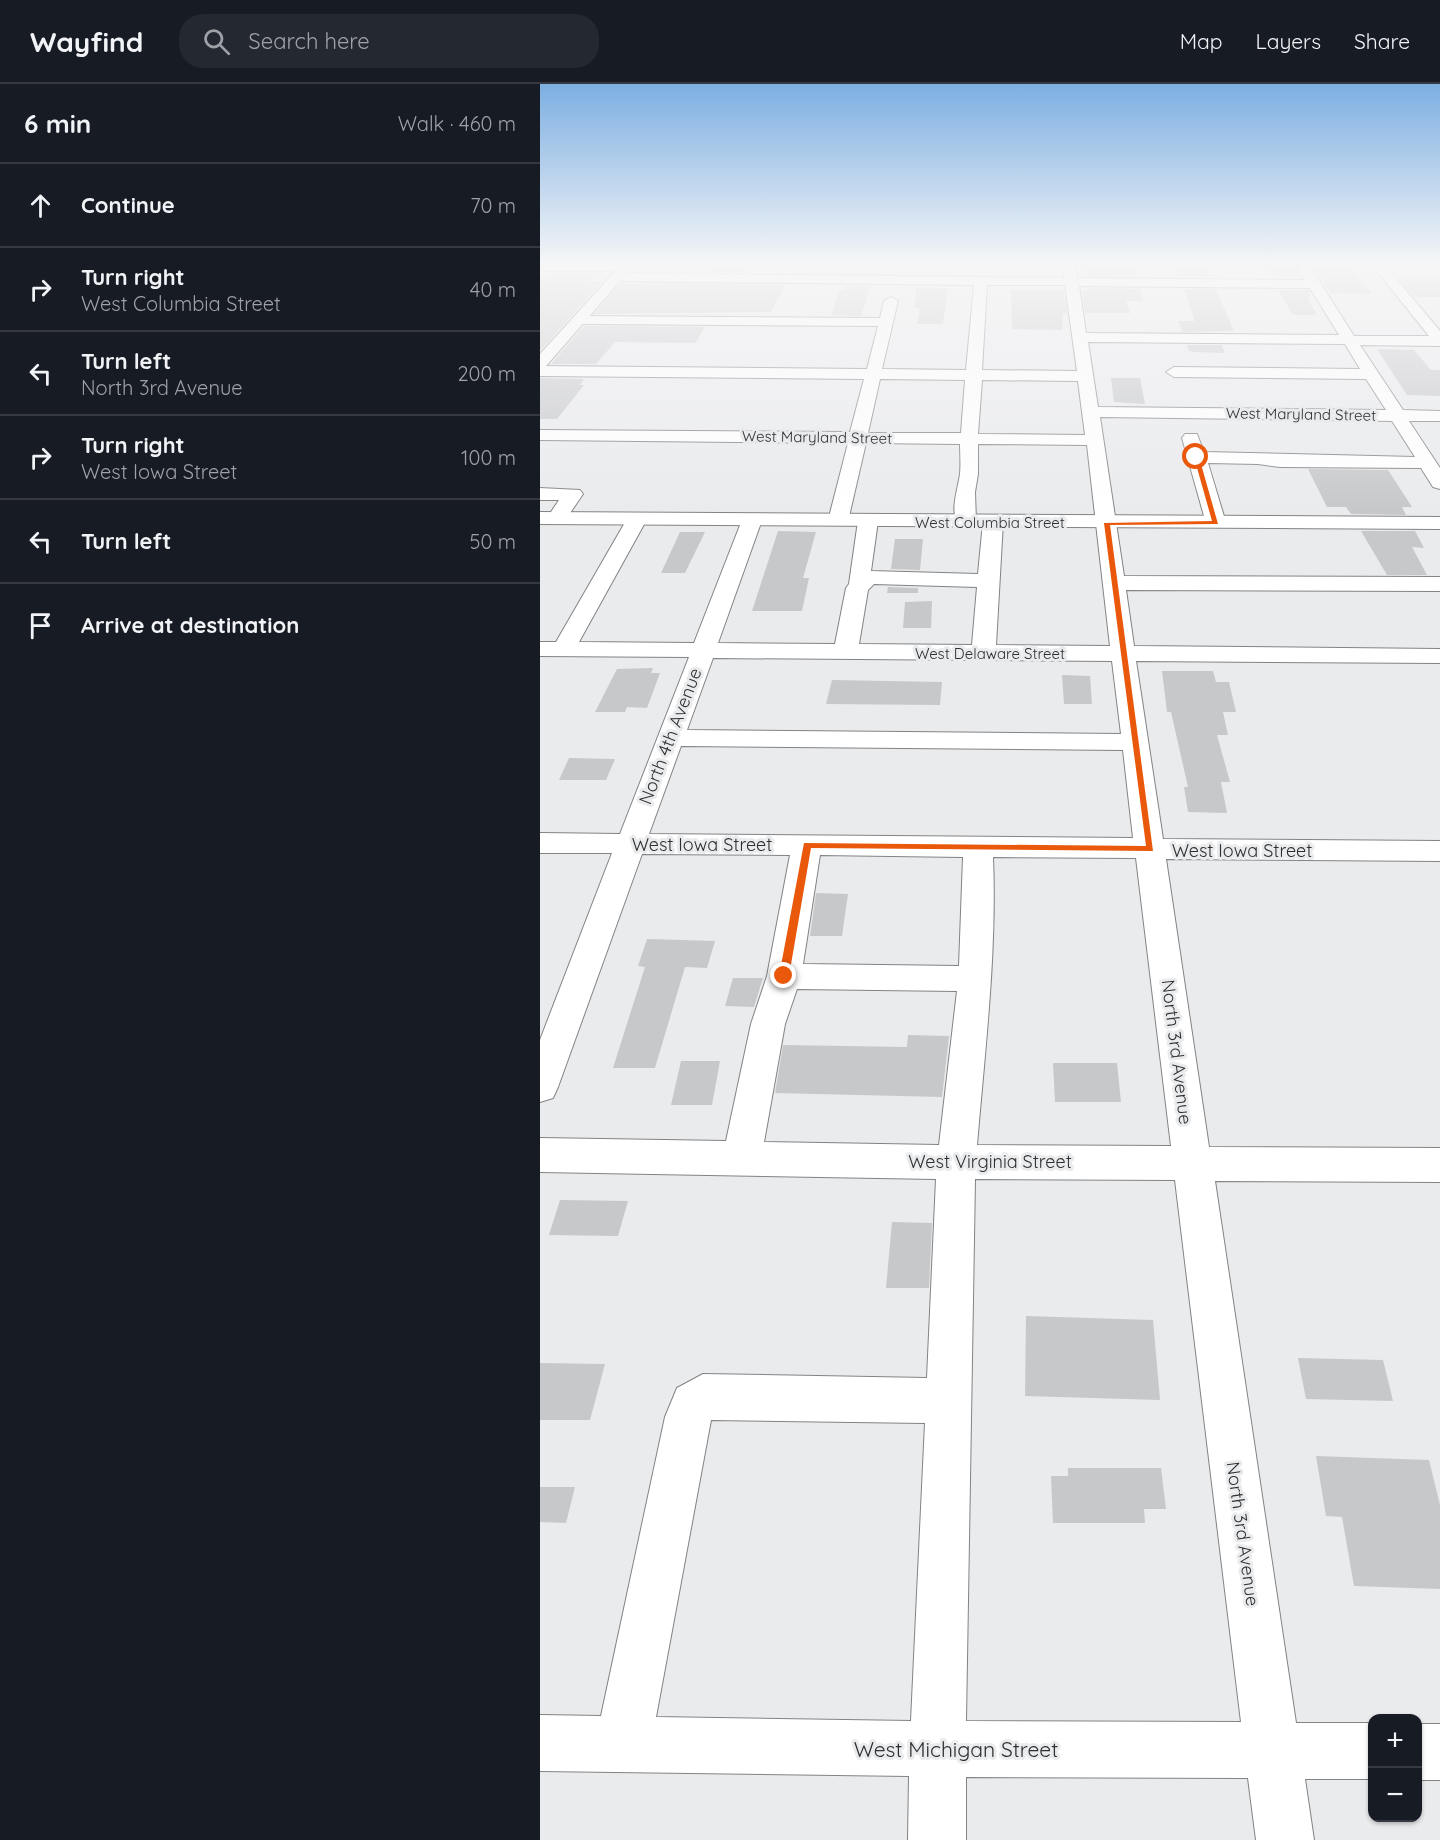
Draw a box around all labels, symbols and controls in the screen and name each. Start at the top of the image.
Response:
search box [179,14,599,68]
text: Wayfind [30,24,143,59]
icon: search [200,25,233,58]
text: Search here [248,27,370,55]
text: Map [1180,28,1223,54]
text: Layers [1256,28,1321,54]
text: Share [1354,28,1410,54]
text: 6 min [24,107,91,140]
text: Walk · 460 m [398,111,516,136]
icon: ahead [24,189,57,222]
text: Continue [81,191,175,219]
text: 70 m [470,193,516,218]
text: Turn right [81,263,185,291]
icon: right [24,273,57,306]
text: 40 m [470,277,516,302]
text: West Columbia Street [81,291,281,316]
text: Turn left [81,347,171,375]
icon: left [24,357,57,390]
text: 200 m [457,361,516,386]
text: North 3rd Avenue [81,375,243,400]
street label: West Maryland Street [1226,403,1376,425]
street label: West Maryland Street [742,426,892,448]
text: Turn right [81,431,185,459]
icon: right [24,441,57,474]
route start [1182,443,1208,469]
text: 100 m [461,445,516,470]
text: West Iowa Street [81,459,237,484]
street label: West Columbia Street [915,513,1065,532]
icon: left [24,525,57,558]
text: Turn left [81,527,171,555]
text: 50 m [470,529,516,554]
icon: arrive [24,609,57,642]
text: Arrive at destination [81,611,299,639]
street label: West Delaware Street [915,644,1065,663]
street label: North 4th Avenue [633,664,707,808]
street label: West Iowa Street [632,833,772,856]
street label: West Iowa Street [1172,839,1312,862]
route end [770,962,796,988]
street label: North 3rd Avenue [1157,978,1197,1126]
street label: West Virginia Street [908,1150,1072,1173]
street label: North 3rd Avenue [1221,1460,1265,1608]
map controls [1368,1714,1422,1822]
button: + [1368,1714,1422,1768]
street label: West Michigan Street [854,1736,1058,1762]
button: − [1368,1768,1422,1822]

